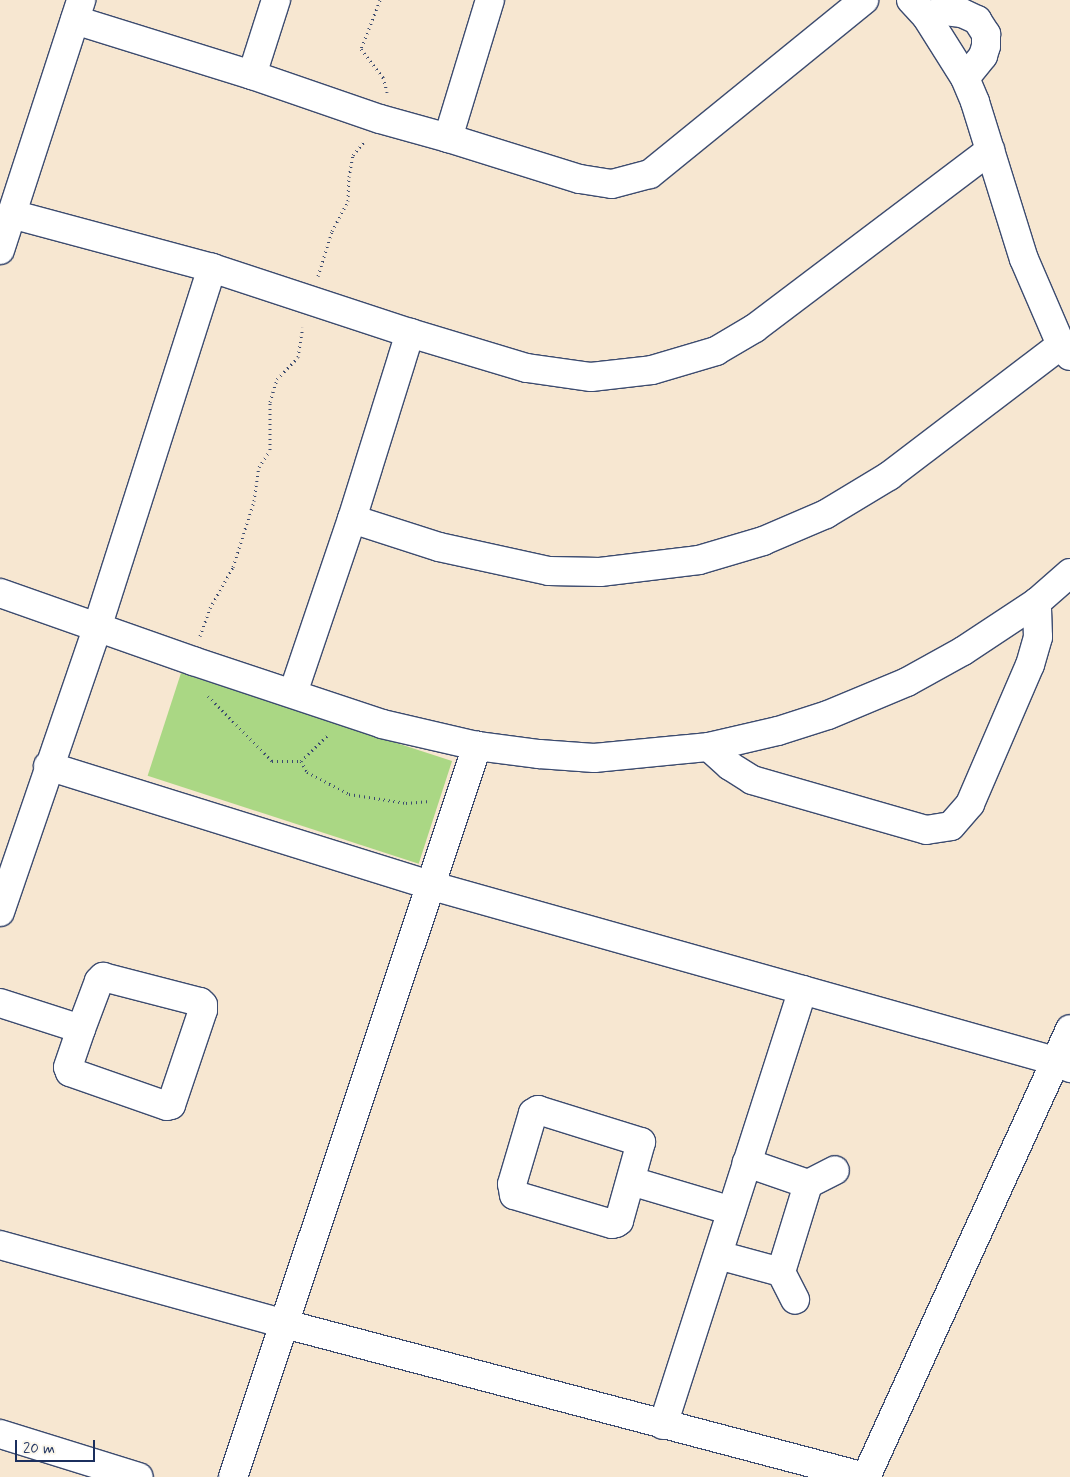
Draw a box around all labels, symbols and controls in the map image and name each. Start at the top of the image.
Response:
scale bar [18,1430,98,1462]
text: 20 m [23,1439,55,1459]

